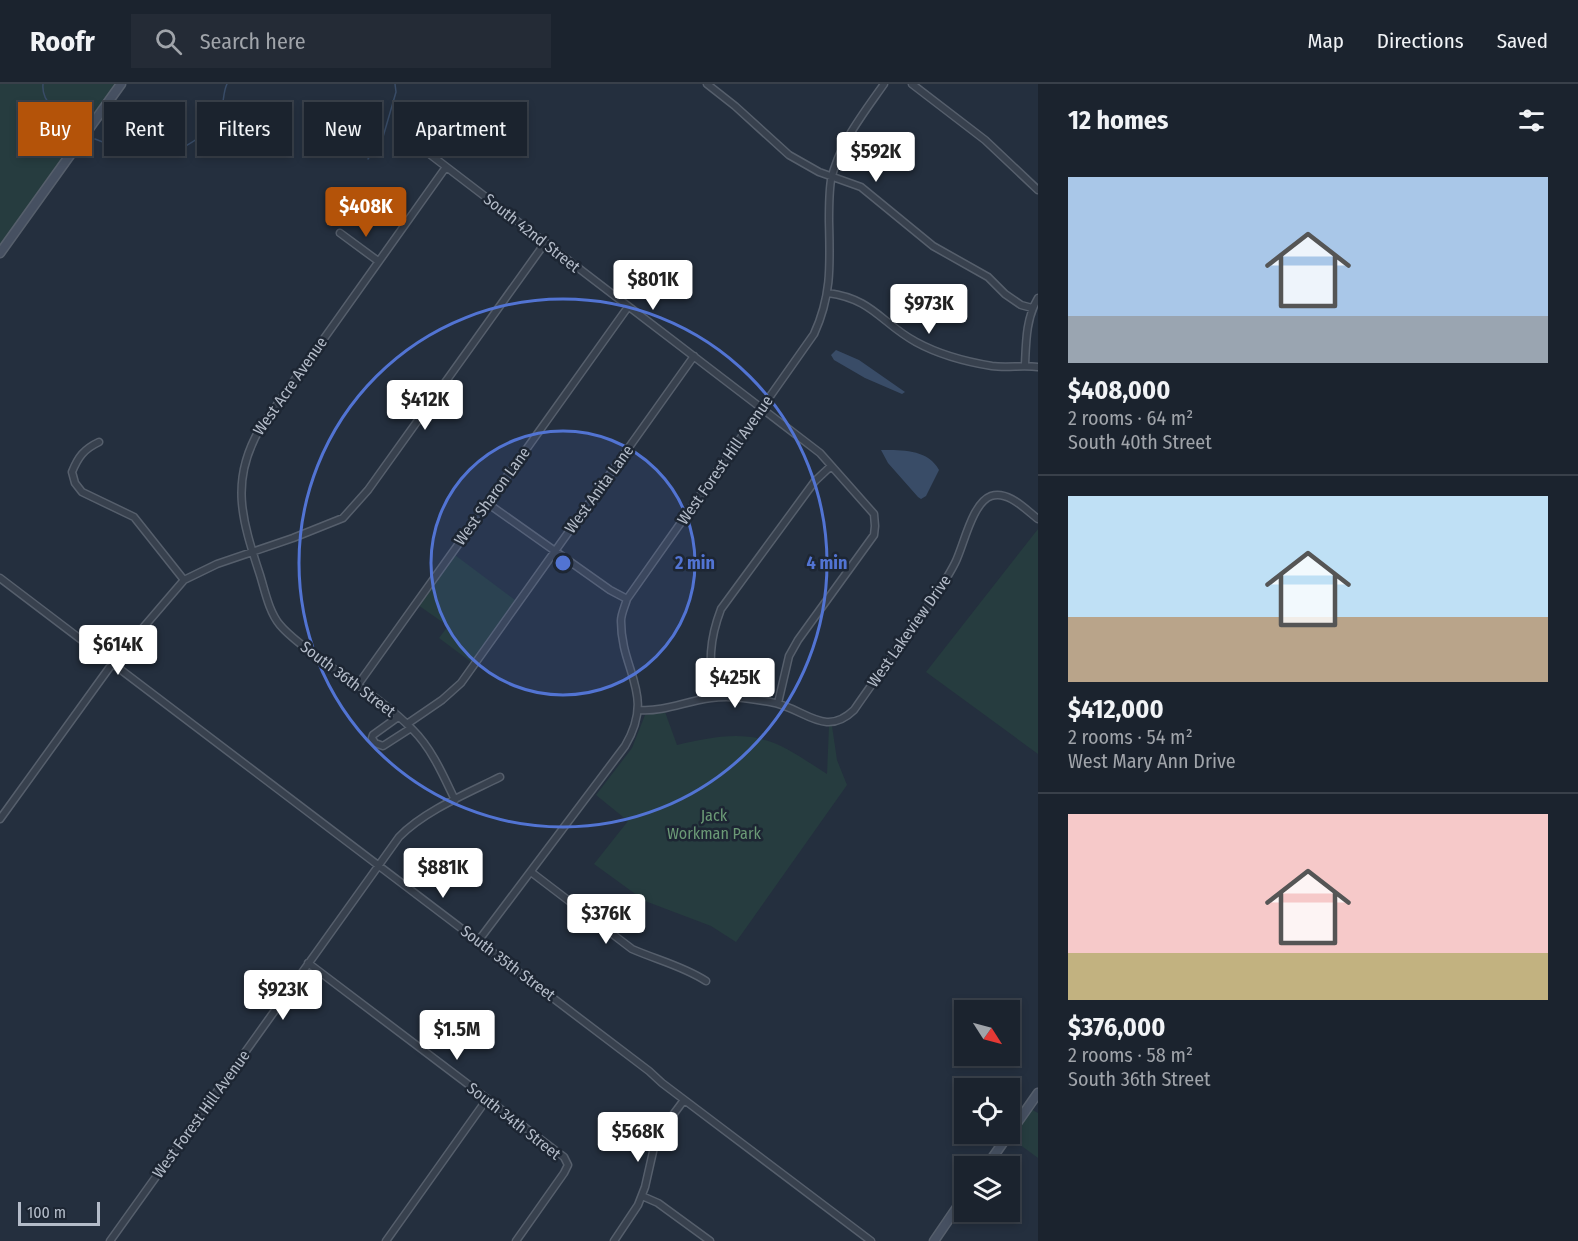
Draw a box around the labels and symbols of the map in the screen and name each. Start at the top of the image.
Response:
pin: $592K [834,132,918,183]
pin: $408K [324,187,408,238]
street label: South 42nd Street [480,190,584,277]
pin: $801K [611,260,695,311]
pin: $973K [887,284,971,335]
street label: West Acre Avenue [249,333,331,439]
pin: $412K [383,380,467,431]
street label: West Forest Hill Avenue [673,392,777,528]
street label: West Anita Lane [561,441,637,537]
street label: West Sharon Lane [450,443,534,549]
text: 2 min [674,552,715,574]
text: 4 min [807,552,847,574]
centre of rings [553,553,573,573]
street label: West Lakeview Drive [863,571,955,691]
pin: $614K [76,625,160,676]
street label: South 36th Street [297,637,400,721]
pin: $425K [693,658,777,709]
park label: Jack Workman Park [667,806,762,843]
pin: $881K [401,848,485,899]
pin: $376K [564,894,648,945]
street label: South 35th Street [457,921,560,1005]
pin: $923K [241,970,325,1021]
north arrow [954,1000,1020,1066]
pin: $1.5M [415,1010,499,1061]
street label: West Forest Hill Avenue [148,1046,254,1182]
street label: South 34th Street [463,1078,565,1164]
pin: $568K [596,1112,680,1163]
scale bar [18,1199,100,1226]

